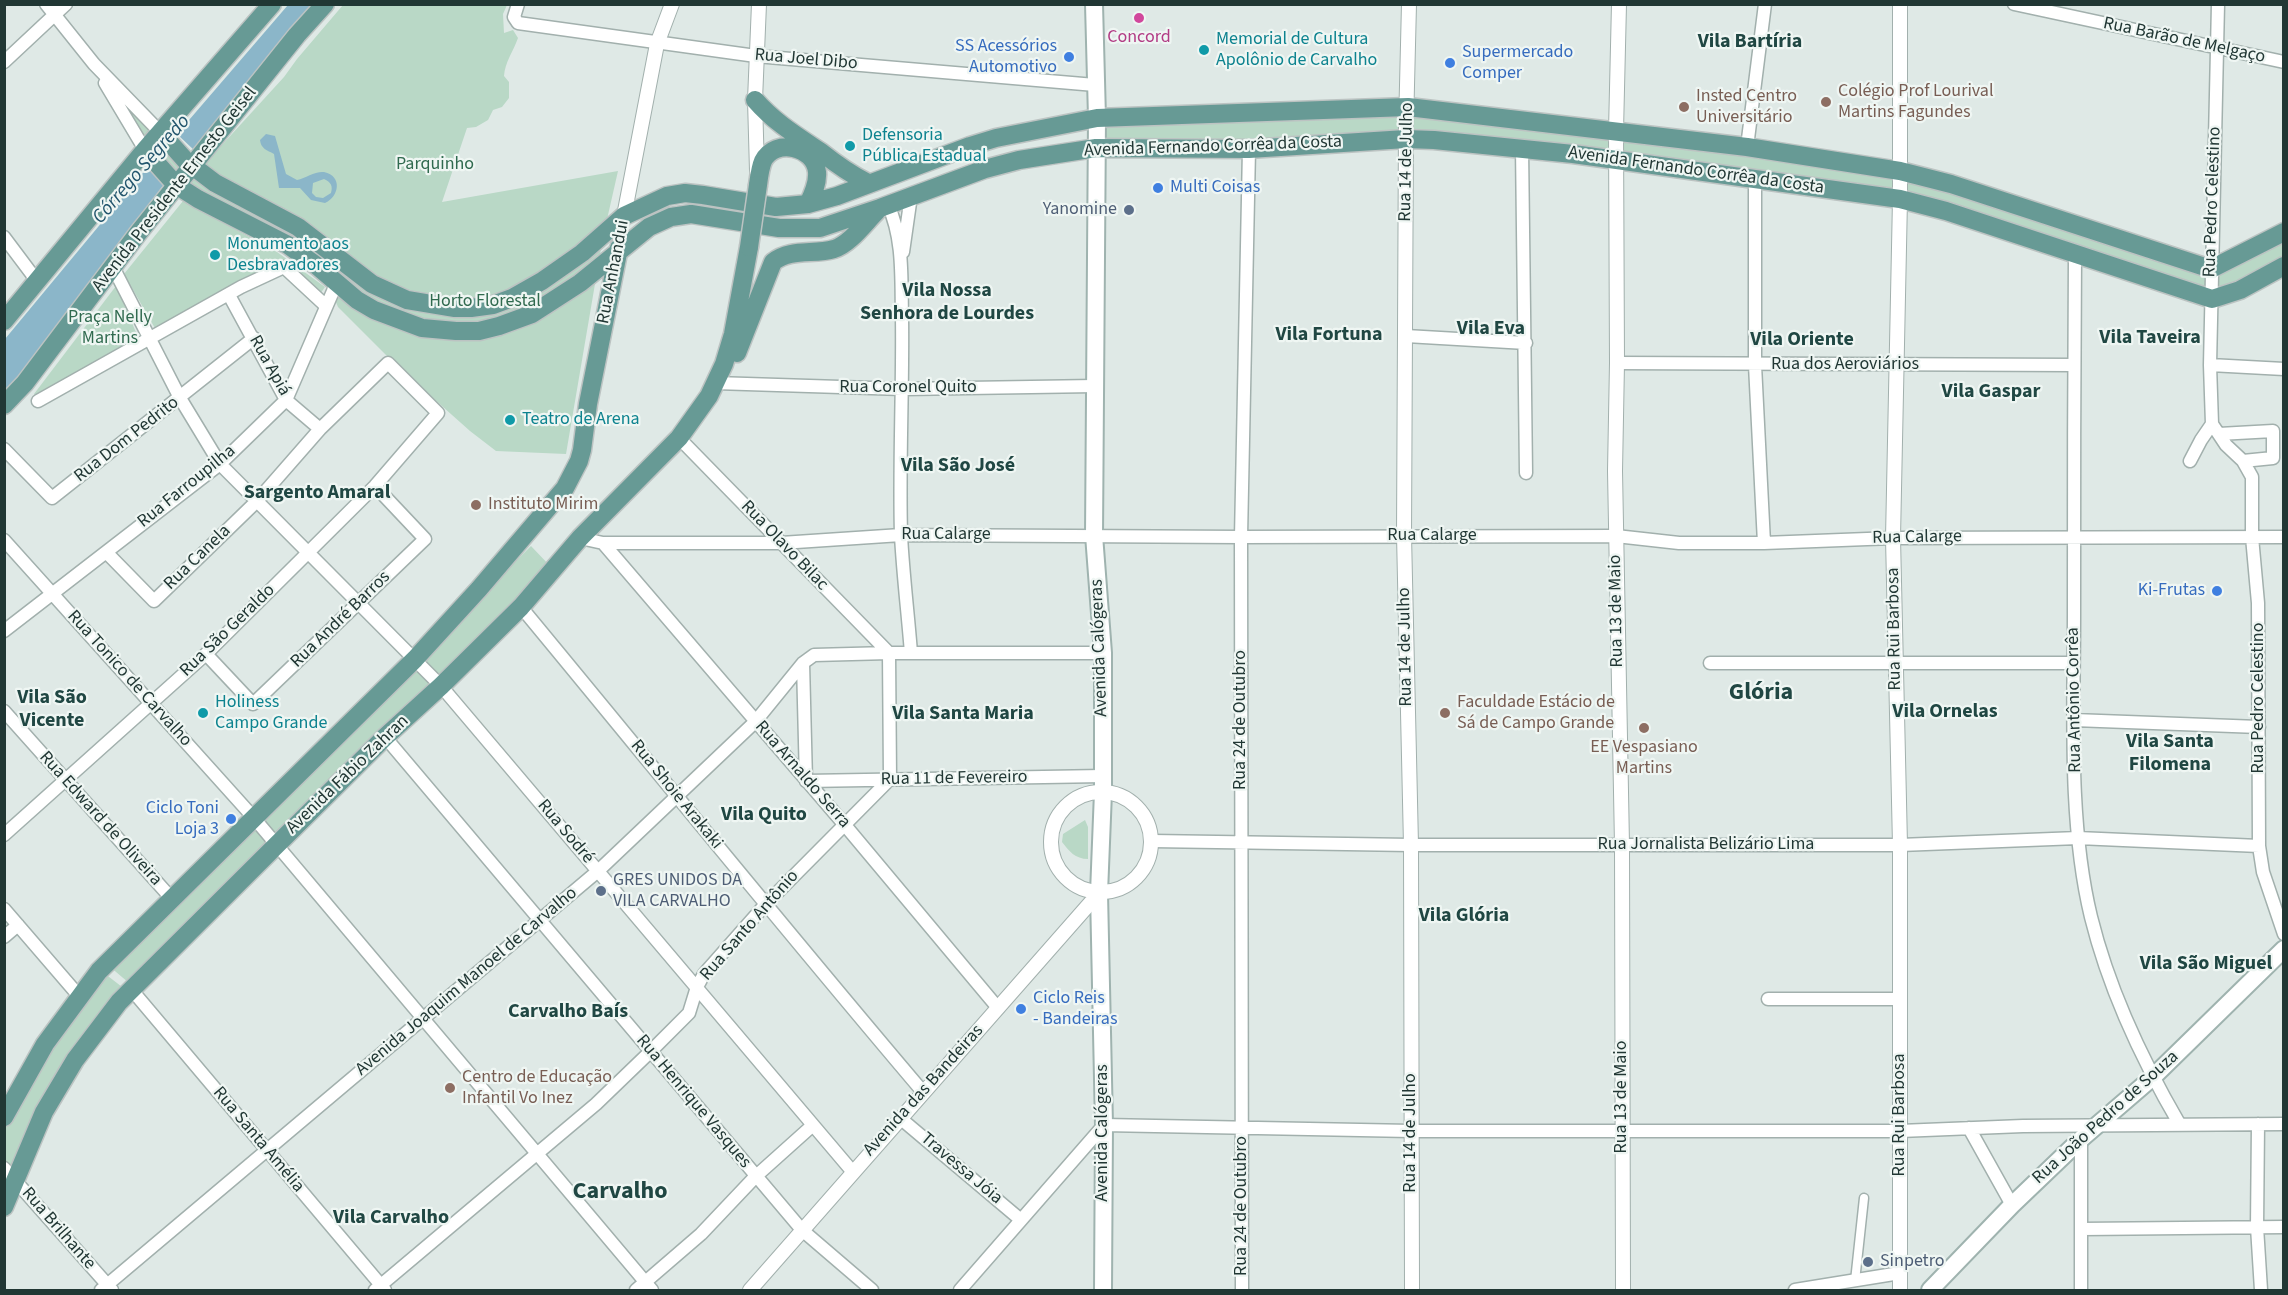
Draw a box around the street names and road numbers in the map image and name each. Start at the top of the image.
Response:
street label: Rua Barão de Melgaço [2101,13,2267,69]
street label: Rua Joel Dibo [754,45,858,75]
street label: Avenida Presidente Ernesto Geisel [88,83,262,297]
street label: Rua 14 de Julho [1395,102,1419,222]
street label: Rua Pedro Celestino [2200,126,2226,278]
street label: Avenida Fernando Corrêa da Costa [1084,132,1342,162]
street label: Avenida Fernando Corrêa da Costa [1567,142,1825,200]
street label: Rua Anhandui [593,218,635,326]
street label: Rua Apiá [244,332,294,400]
street label: Rua dos Aeroviários [1771,354,1919,376]
street label: Rua Coronel Quito [839,377,977,399]
street label: Rua Dom Pedrito [70,392,184,488]
street label: Rua Farroupilha [134,441,240,533]
street label: Rua Olavo Bilac [736,496,832,596]
street label: Rua Canela [160,521,236,595]
street label: Rua Calarge [901,524,991,546]
street label: Rua Calarge [1387,525,1477,547]
street label: Rua Calarge [1872,526,1962,550]
street label: Rua 13 de Maio [1605,554,1629,668]
street label: Rua André Barros [287,567,395,673]
street label: Rua Rui Barbosa [1883,567,1907,691]
street label: Avenida Calógeras [1087,579,1113,717]
street label: Rua São Geraldo [176,580,280,682]
street label: Rua 14 de Julho [1394,587,1418,707]
street label: Rua Tonico de Carvalho [62,606,196,752]
street label: Rua Pedro Celestino [2248,623,2270,773]
street label: Rua Antônio Corrêa [2063,627,2087,773]
street label: Rua 24 de Outubro [1230,650,1252,790]
street label: Avenida Fábio Zahran [282,711,414,839]
street label: Rua Arnaldo Serra [749,717,855,833]
street label: Rua Shoie Arakaki [625,736,727,854]
street label: Rua Edward de Oliveira [34,747,166,891]
street label: Rua 11 de Fevereiro [880,767,1028,791]
street label: Rua Sodré [532,796,598,868]
street label: Rua Jornalista Belizário Lima [1598,834,1814,856]
street label: Rua Santo Antônio [696,866,804,986]
street label: Avenida Joaquim Manoel de Carvalho [352,883,582,1081]
street label: Avenida das Bandeiras [859,1021,989,1161]
street label: Rua Henrique Vasques [631,1031,755,1173]
street label: Rua 13 de Maio [1611,1040,1633,1154]
street label: Rua João Pedro de Souza [2028,1047,2184,1189]
street label: Rua Rui Barbosa [1889,1054,1911,1176]
street label: Avenida Calógeras [1092,1064,1114,1202]
street label: Rua 14 de Julho [1400,1073,1422,1193]
street label: Rua Santa Amélia [208,1083,308,1197]
street label: Travessa Jóia [916,1128,1006,1210]
street label: Rua 24 de Outubro [1231,1136,1253,1276]
street label: Rua Brilhante [16,1183,100,1275]

